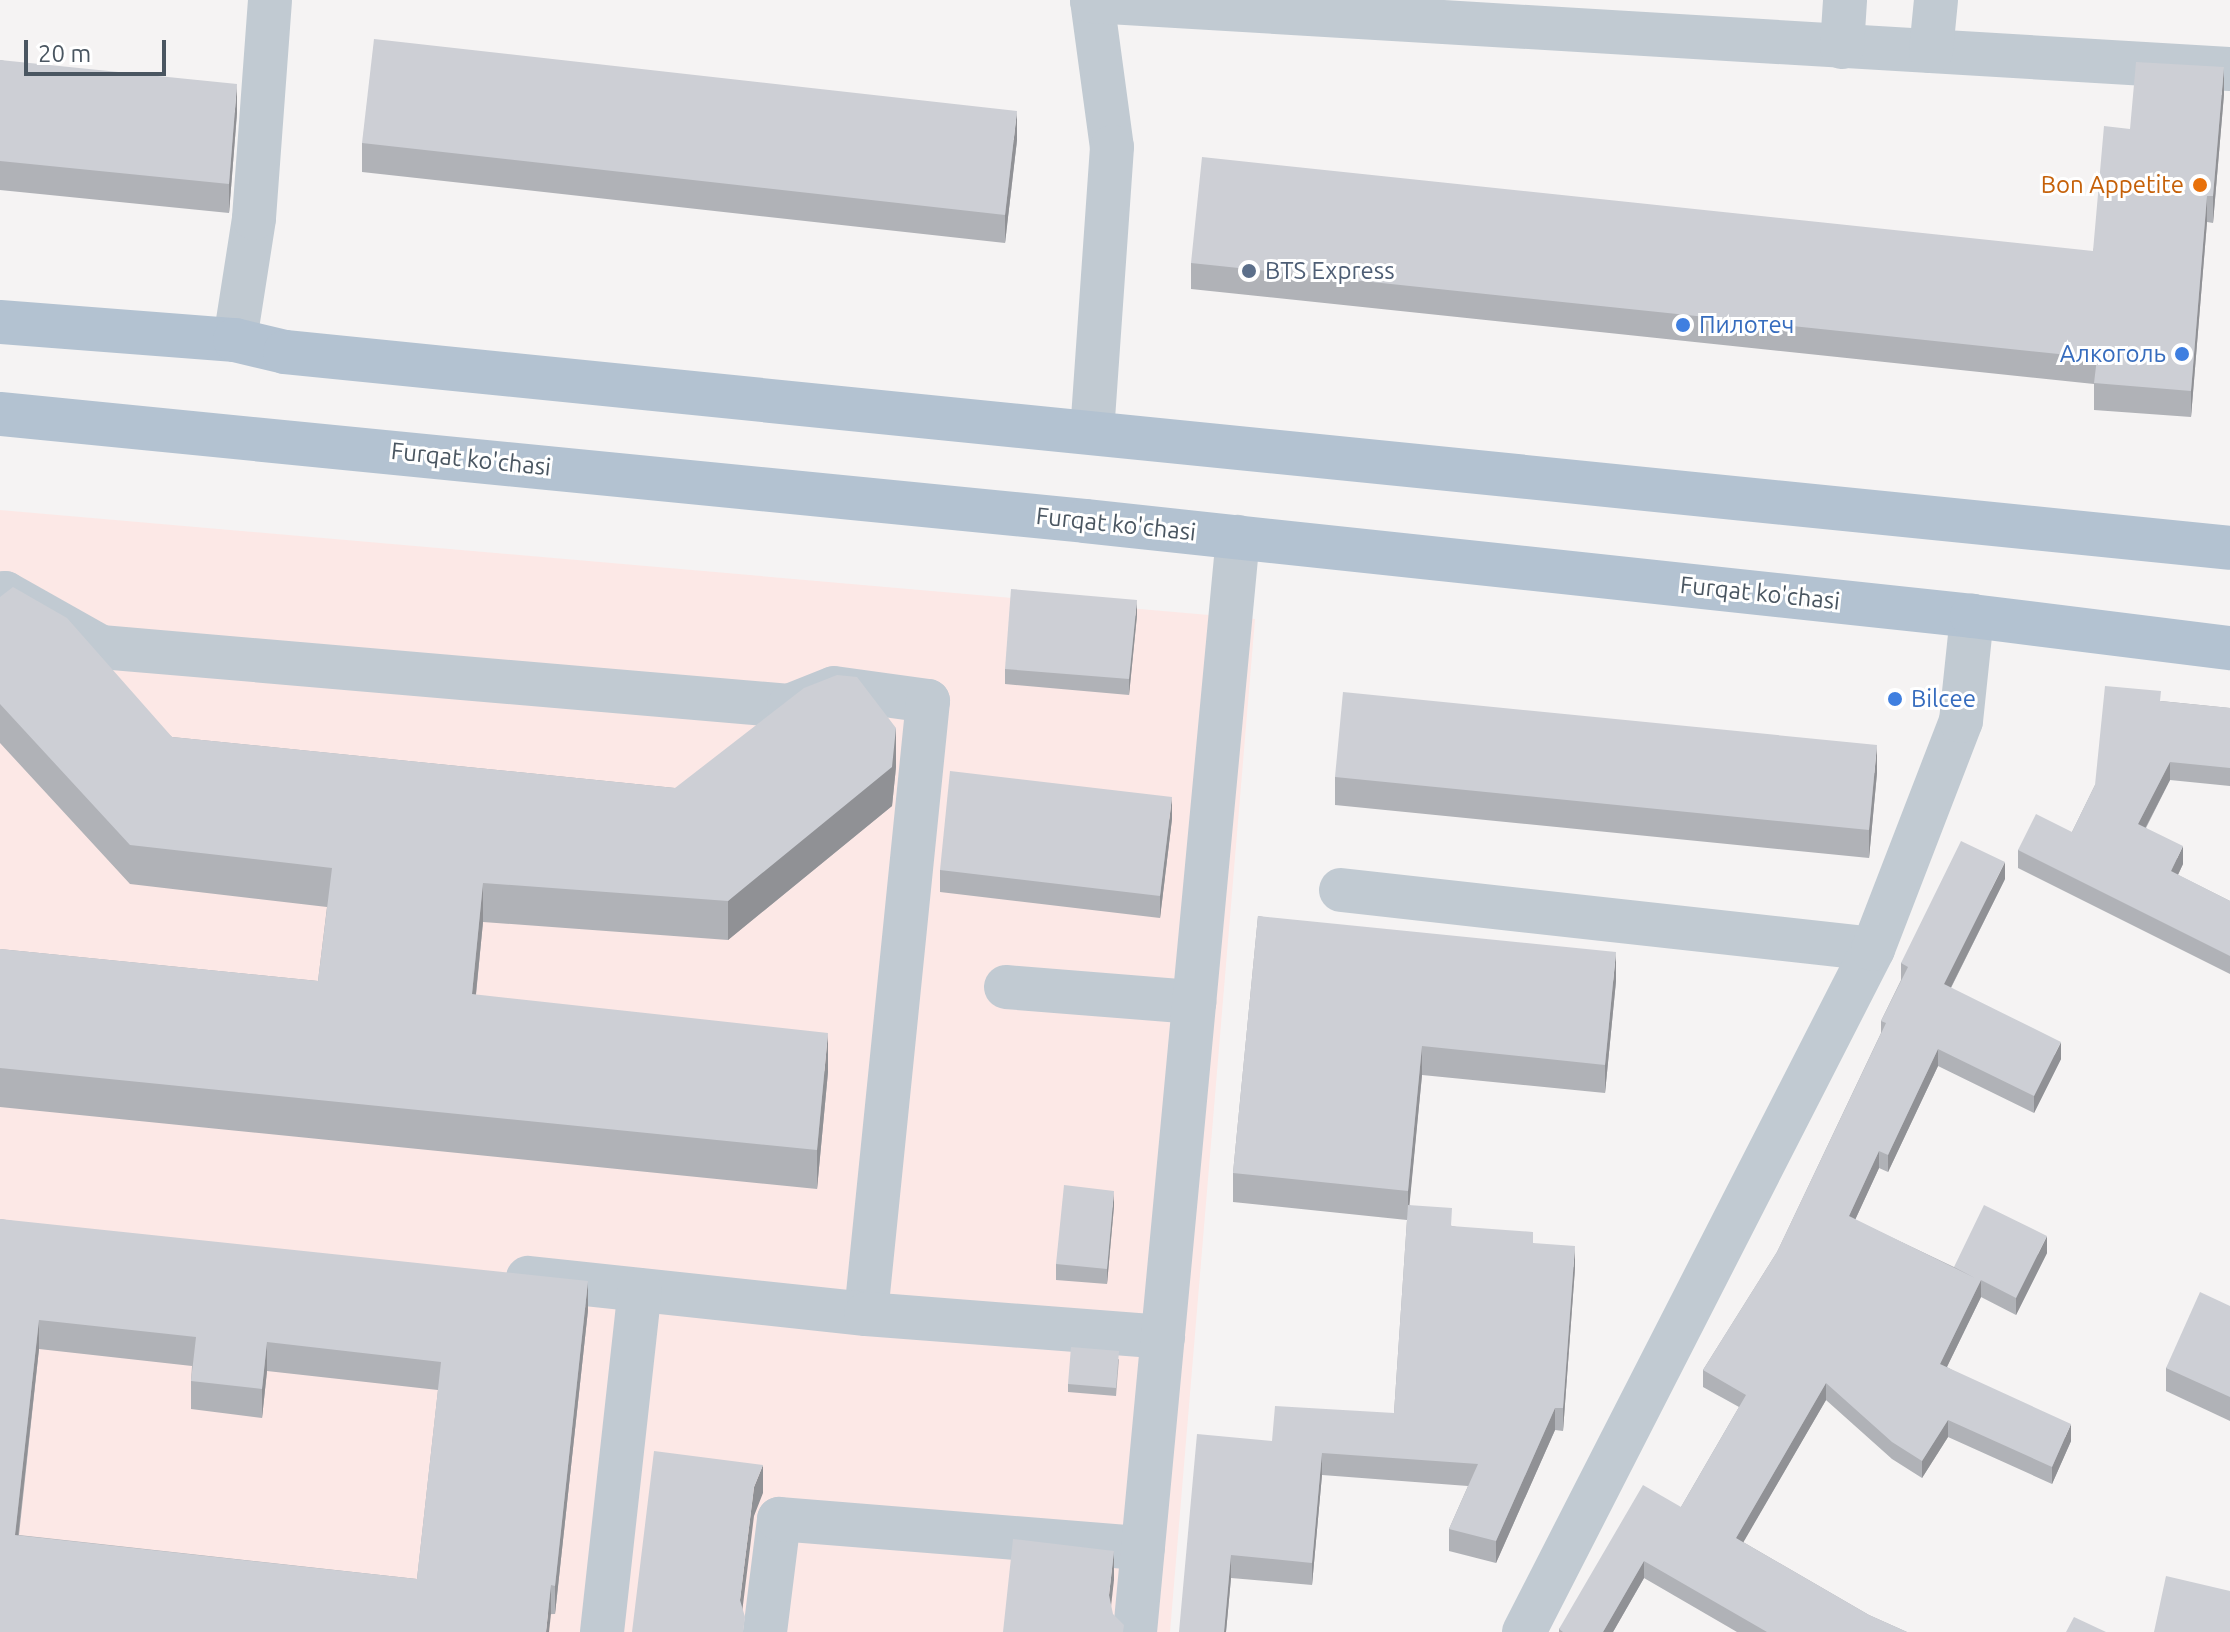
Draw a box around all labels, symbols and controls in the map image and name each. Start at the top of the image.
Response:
scale bar [28,24,170,74]
text: 20 m [38,40,91,67]
place label: Bon Appetite [2041,171,2184,199]
marker: Bon Appetite [2191,176,2209,194]
place label: BTS Express [1265,257,1395,285]
marker: BTS Express [1240,262,1258,280]
place label: Пилотеч [1699,311,1794,339]
marker: Пилотеч [1674,316,1692,334]
place label: Алкоголь [2060,340,2166,368]
marker: Алкоголь [2173,345,2191,363]
street label: Furqat ko'chasi [390,436,552,482]
street label: Furqat ko'chasi [1035,501,1197,547]
street label: Furqat ko'chasi [1679,570,1841,616]
place label: Bilcee [1911,685,1976,713]
marker: Bilcee [1886,690,1904,708]

